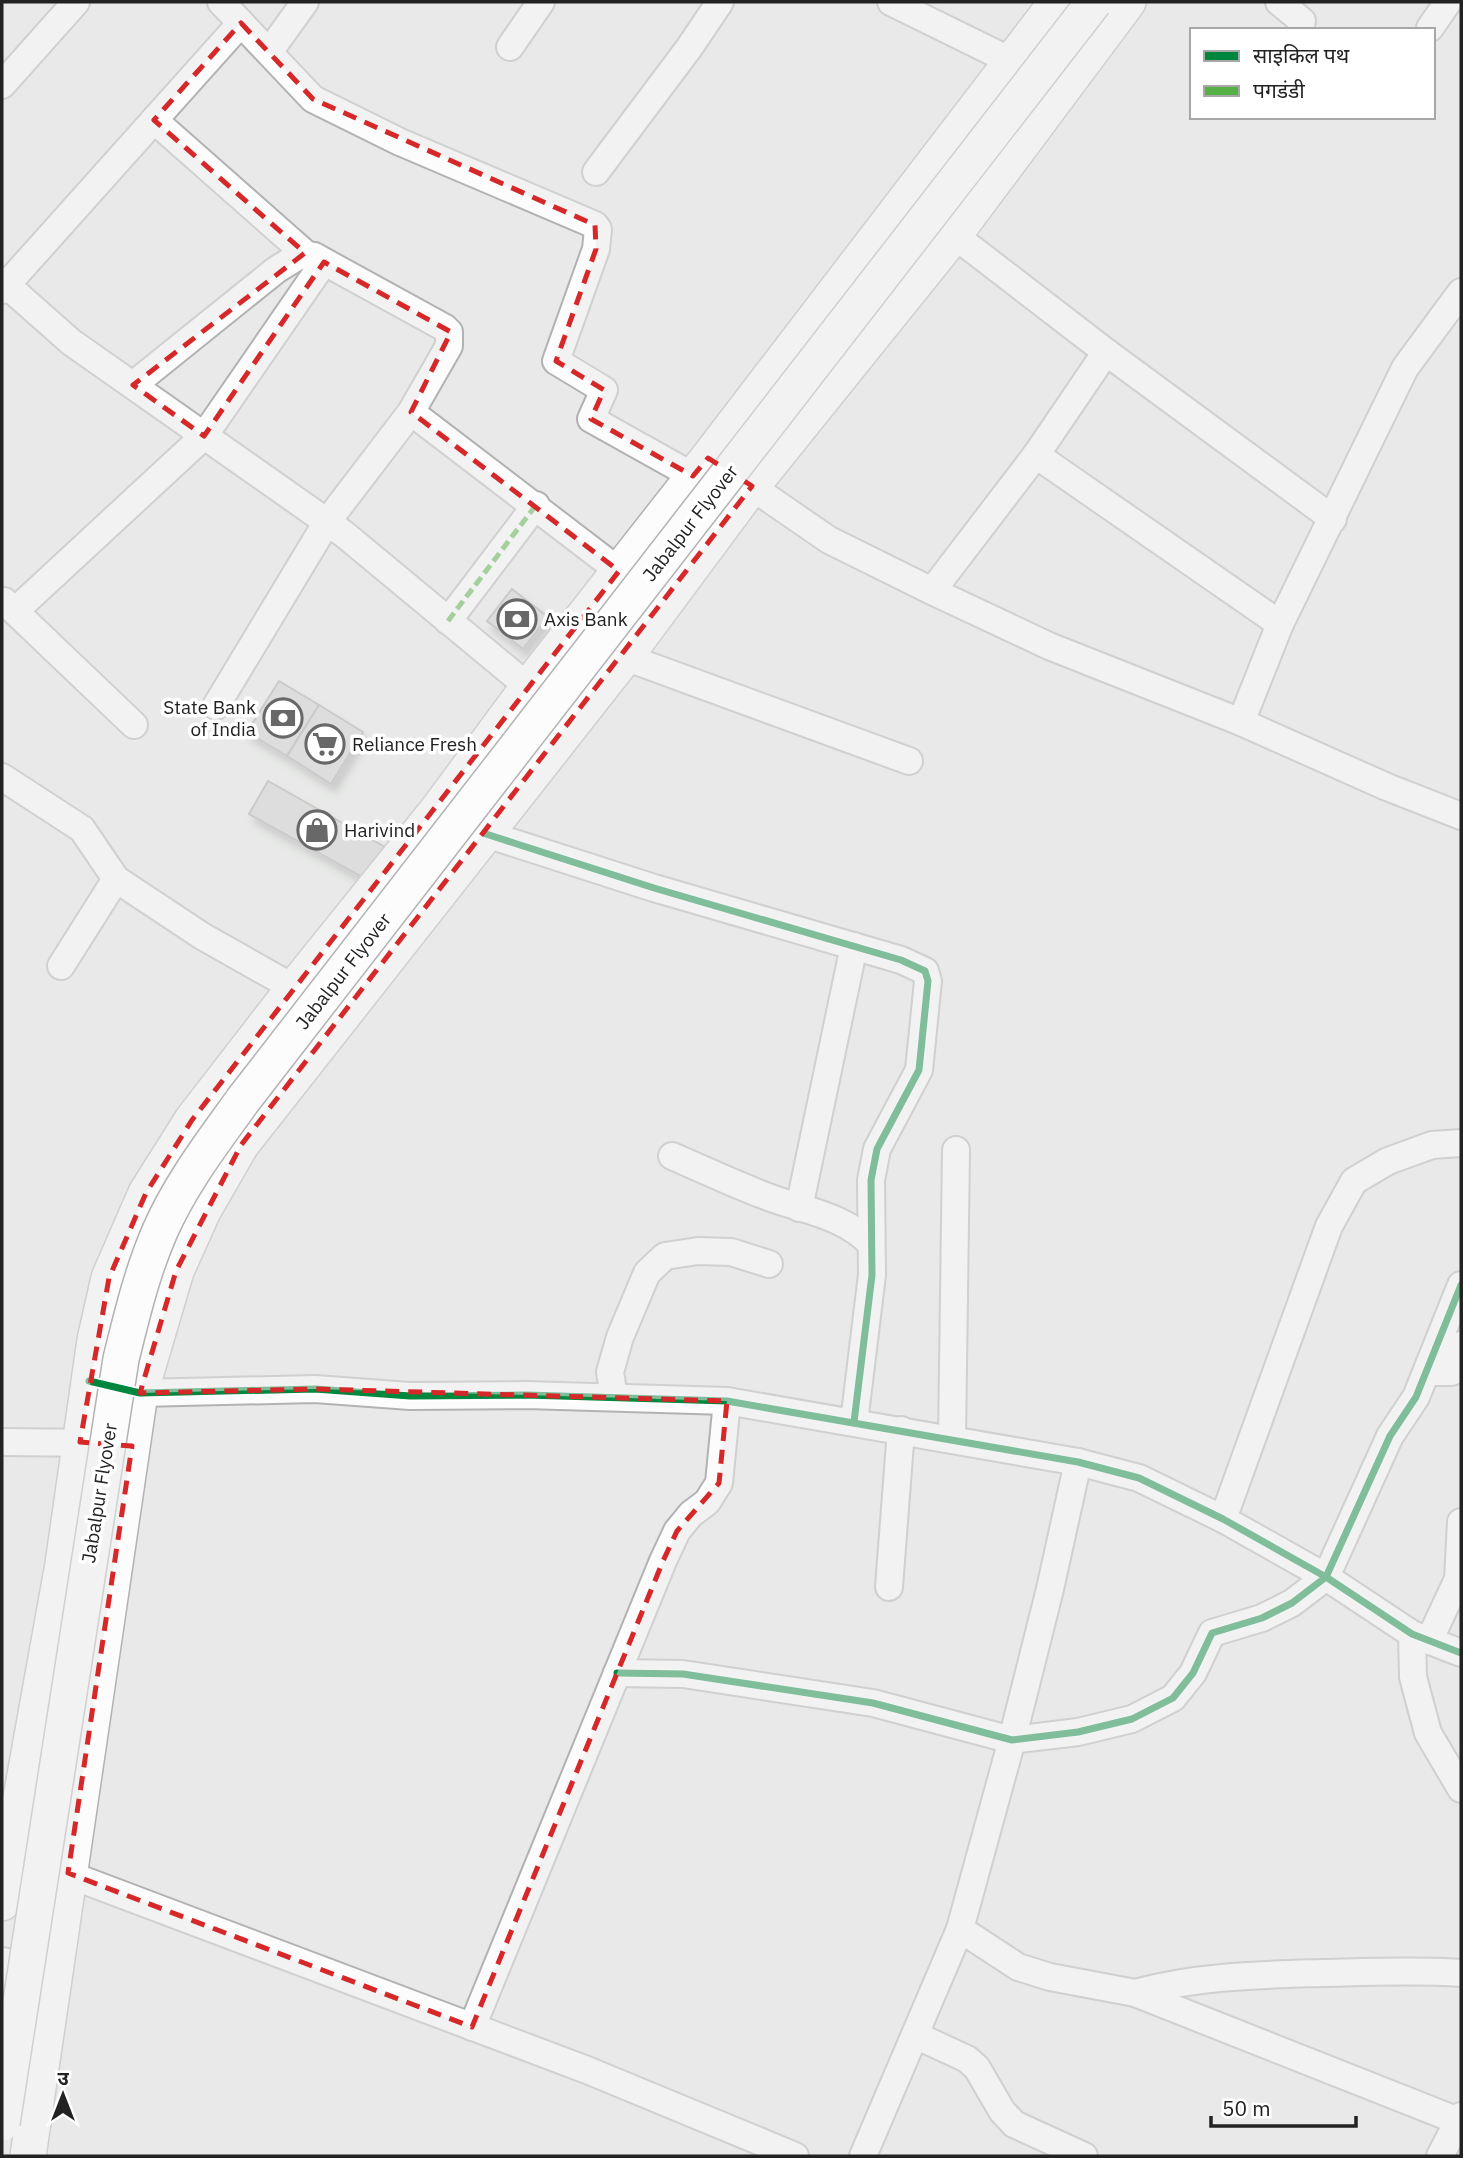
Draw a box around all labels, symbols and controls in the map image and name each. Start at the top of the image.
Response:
legend [1190,28,1435,119]
text: साइकिल पथ [1253,41,1350,69]
text: पगडंडी [1253,76,1305,104]
street label: Jabalpur Flyover [637,460,743,586]
bank icon: Axis Bank [496,598,538,640]
place label: Axis Bank [544,607,628,631]
place label: State Bank of India [163,695,256,741]
bank icon: State Bank of India [262,697,304,739]
supermarket icon: Reliance Fresh [304,723,346,765]
place label: Reliance Fresh [352,732,477,756]
shop icon: Harivind [296,809,338,851]
place label: Harivind [344,818,415,842]
street label: Jabalpur Flyover [290,908,396,1034]
street label: Jabalpur Flyover [76,1421,122,1565]
north arrow [28,2060,98,2130]
text: उ [57,2066,69,2090]
scale bar [1211,2084,1356,2128]
text: 50 m [1222,2094,1271,2122]

